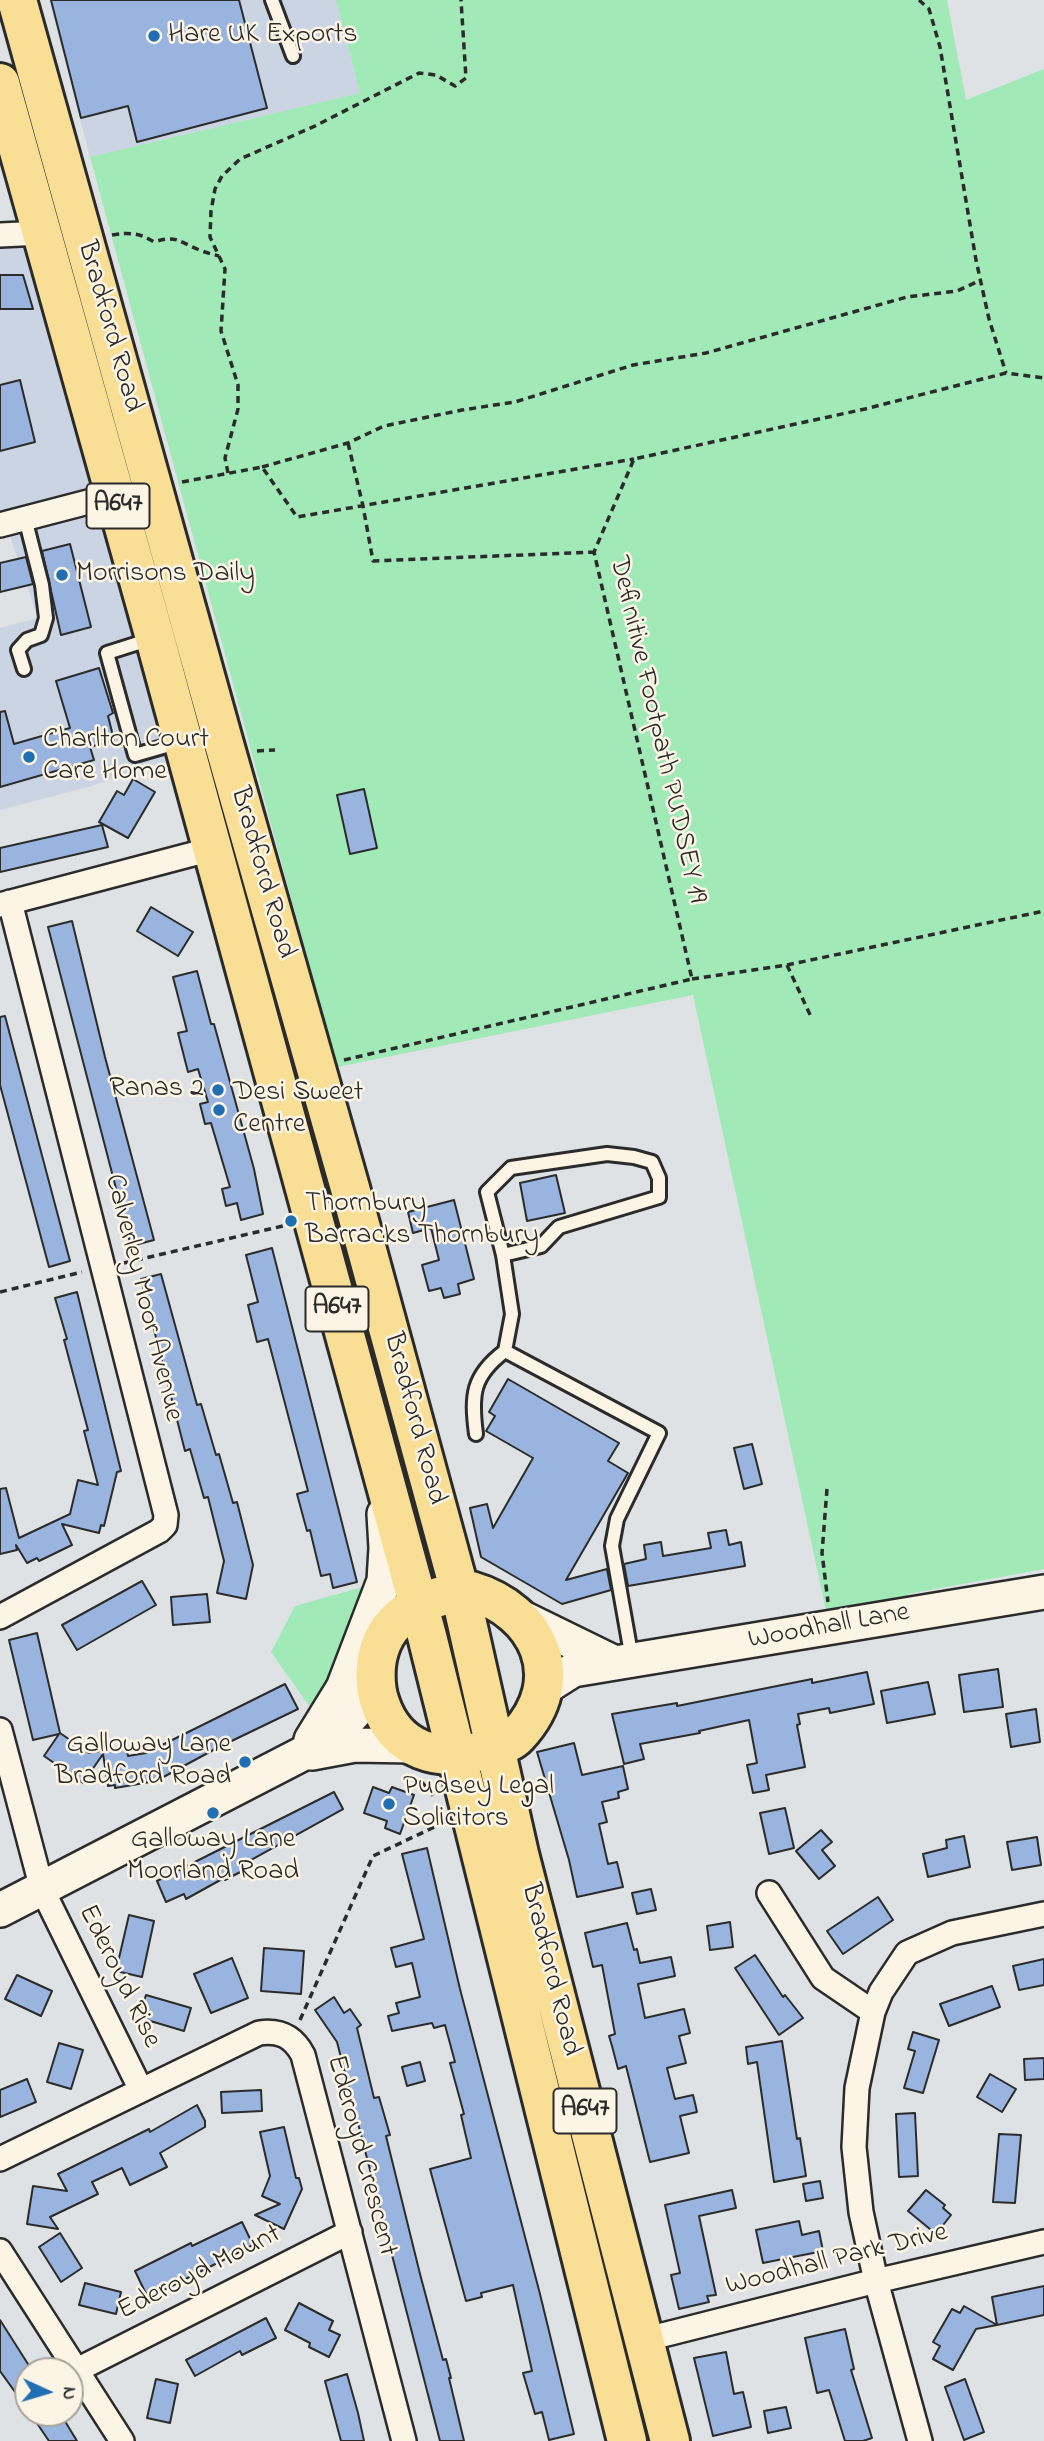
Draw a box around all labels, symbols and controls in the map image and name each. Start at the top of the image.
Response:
place label: Hare UK Exports [168,19,358,53]
marker: Hare UK Exports [146,28,162,44]
street label: Bradford Road [68,238,148,416]
road number: A647 [86,484,150,528]
street label: Definitive Footpath PUDSEY 19 [600,553,712,907]
place label: Morrisons Daily [76,558,255,592]
marker: Morrisons Daily [54,567,70,583]
place label: Charlton Court Care Home [43,724,209,790]
marker: Charlton Court Care Home [21,749,37,765]
street label: Bradford Road [221,784,301,962]
place label: Ranas 2 [109,1073,204,1107]
place label: Desi Sweet Centre [233,1077,363,1143]
marker: Ranas 2 [210,1082,226,1098]
marker: Desi Sweet Centre [211,1102,227,1118]
street label: Calverley Moor Avenue [95,1171,189,1425]
place label: Thornbury Barracks Thornbury [305,1188,539,1254]
marker: Thornbury Barracks Thornbury [283,1213,299,1229]
road number: A647 [306,1286,368,1332]
street label: Bradford Road [374,1329,452,1509]
street label: Woodhall Lane [746,1597,912,1659]
place label: Galloway Lane Bradford Road [54,1729,231,1795]
marker: Galloway Lane Bradford Road [237,1754,253,1770]
place label: Pudsey Legal Solicitors [403,1771,554,1837]
marker: Pudsey Legal Solicitors [381,1796,397,1812]
marker: Galloway Lane Moorland Road [205,1805,221,1821]
place label: Galloway Lane Moorland Road [127,1824,299,1890]
street label: Bradford Road [511,1880,587,2060]
street label: Ederoyd Rise [69,1900,167,2054]
street label: Ederoyd Crescent [317,2052,403,2260]
road number: A647 [554,2088,616,2134]
street label: Woodhall Park Drive [723,2217,951,2305]
street label: Ederoyd Mount [113,2219,287,2329]
north arrow [14,2357,84,2427]
text: N [55,2386,82,2401]

